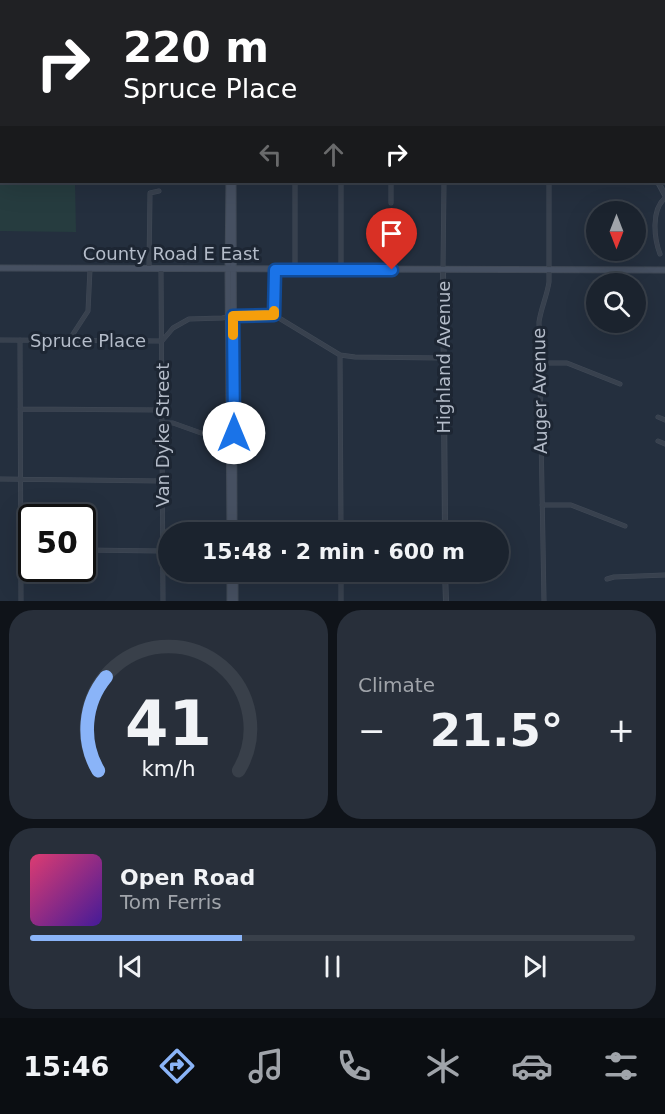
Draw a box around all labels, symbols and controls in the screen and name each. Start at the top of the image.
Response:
text: 220 m [123,23,269,72]
icon: right [24,24,102,102]
text: Spruce Place [123,73,297,104]
icon: left [254,138,287,171]
icon: ahead [317,138,350,171]
icon: right [380,138,413,171]
north arrow [586,201,646,261]
map controls [586,201,646,333]
pin [366,208,417,270]
icon: arrive [375,217,408,250]
street label: County Road E East [83,243,259,264]
button: search [586,273,646,333]
street label: Highland Avenue [433,281,454,433]
street label: Auger Avenue [528,328,551,454]
street label: Spruce Place [30,330,146,351]
street label: Van Dyke Street [152,363,173,507]
position arrow [202,401,266,465]
speed limit sign: 50 [18,504,96,582]
text: 15:48 · 2 min · 600 m [202,539,465,564]
text: Climate [358,673,435,697]
text: 41 [125,687,212,760]
text: 21.5° [430,704,563,757]
text: − [358,711,386,750]
text: + [607,711,635,750]
text: km/h [141,757,196,782]
text: Open Road [120,865,255,890]
text: Tom Ferris [120,890,222,914]
icon: previous [114,950,147,983]
icon: pause [316,950,349,983]
icon: next [518,950,551,983]
icon: directions [156,1045,198,1087]
icon: music [245,1045,287,1087]
icon: phone [333,1045,375,1087]
icon: climate [422,1045,464,1087]
icon: car [511,1045,553,1087]
icon: filters [600,1045,642,1087]
text: 15:46 [23,1051,109,1082]

